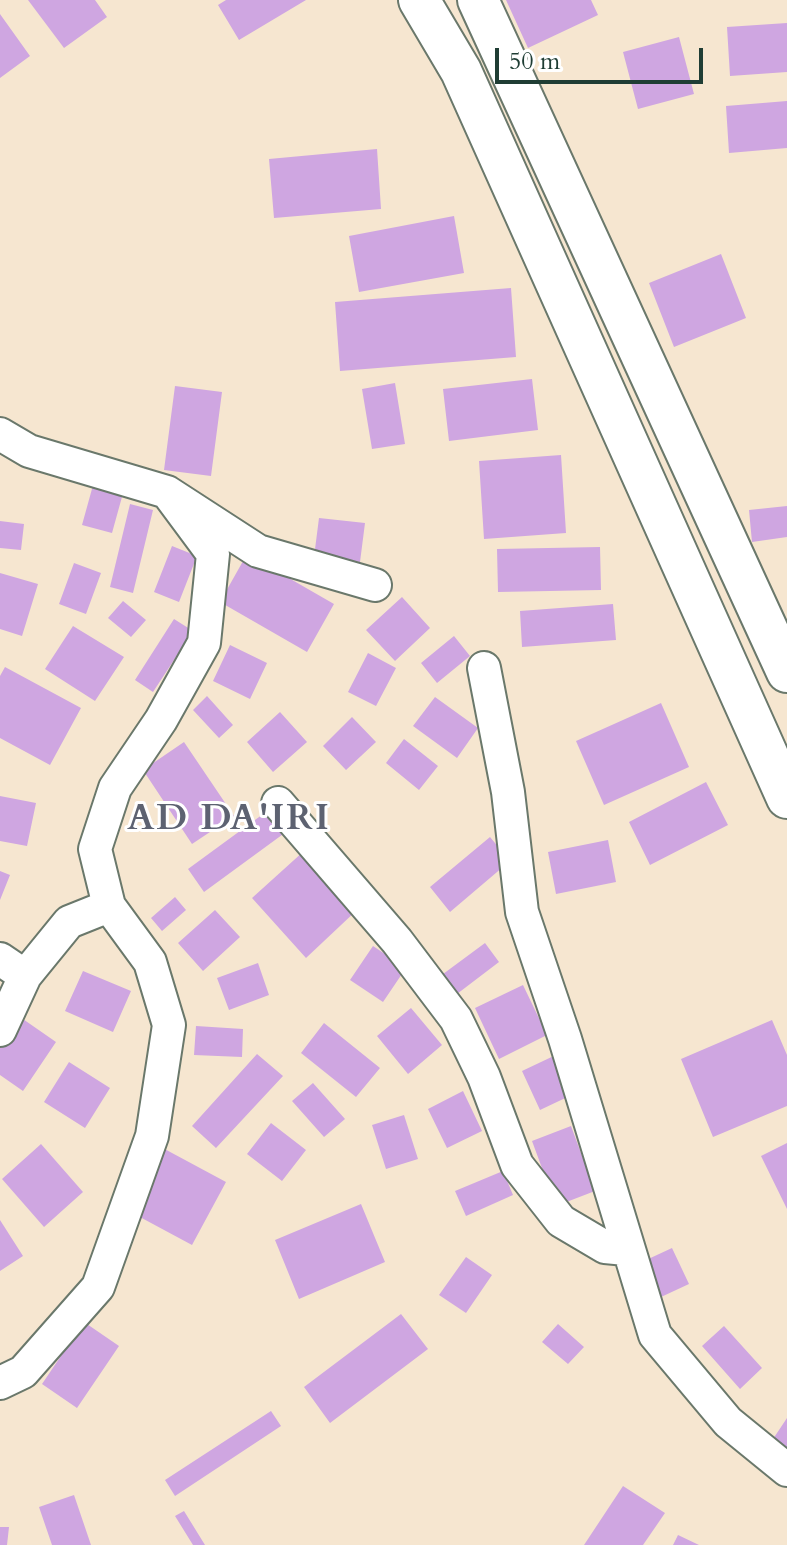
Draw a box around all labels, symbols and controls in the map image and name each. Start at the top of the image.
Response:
scale bar [499,32,707,82]
text: 50 m [509,45,560,78]
district label: AD DA'IRI [127,799,331,843]

